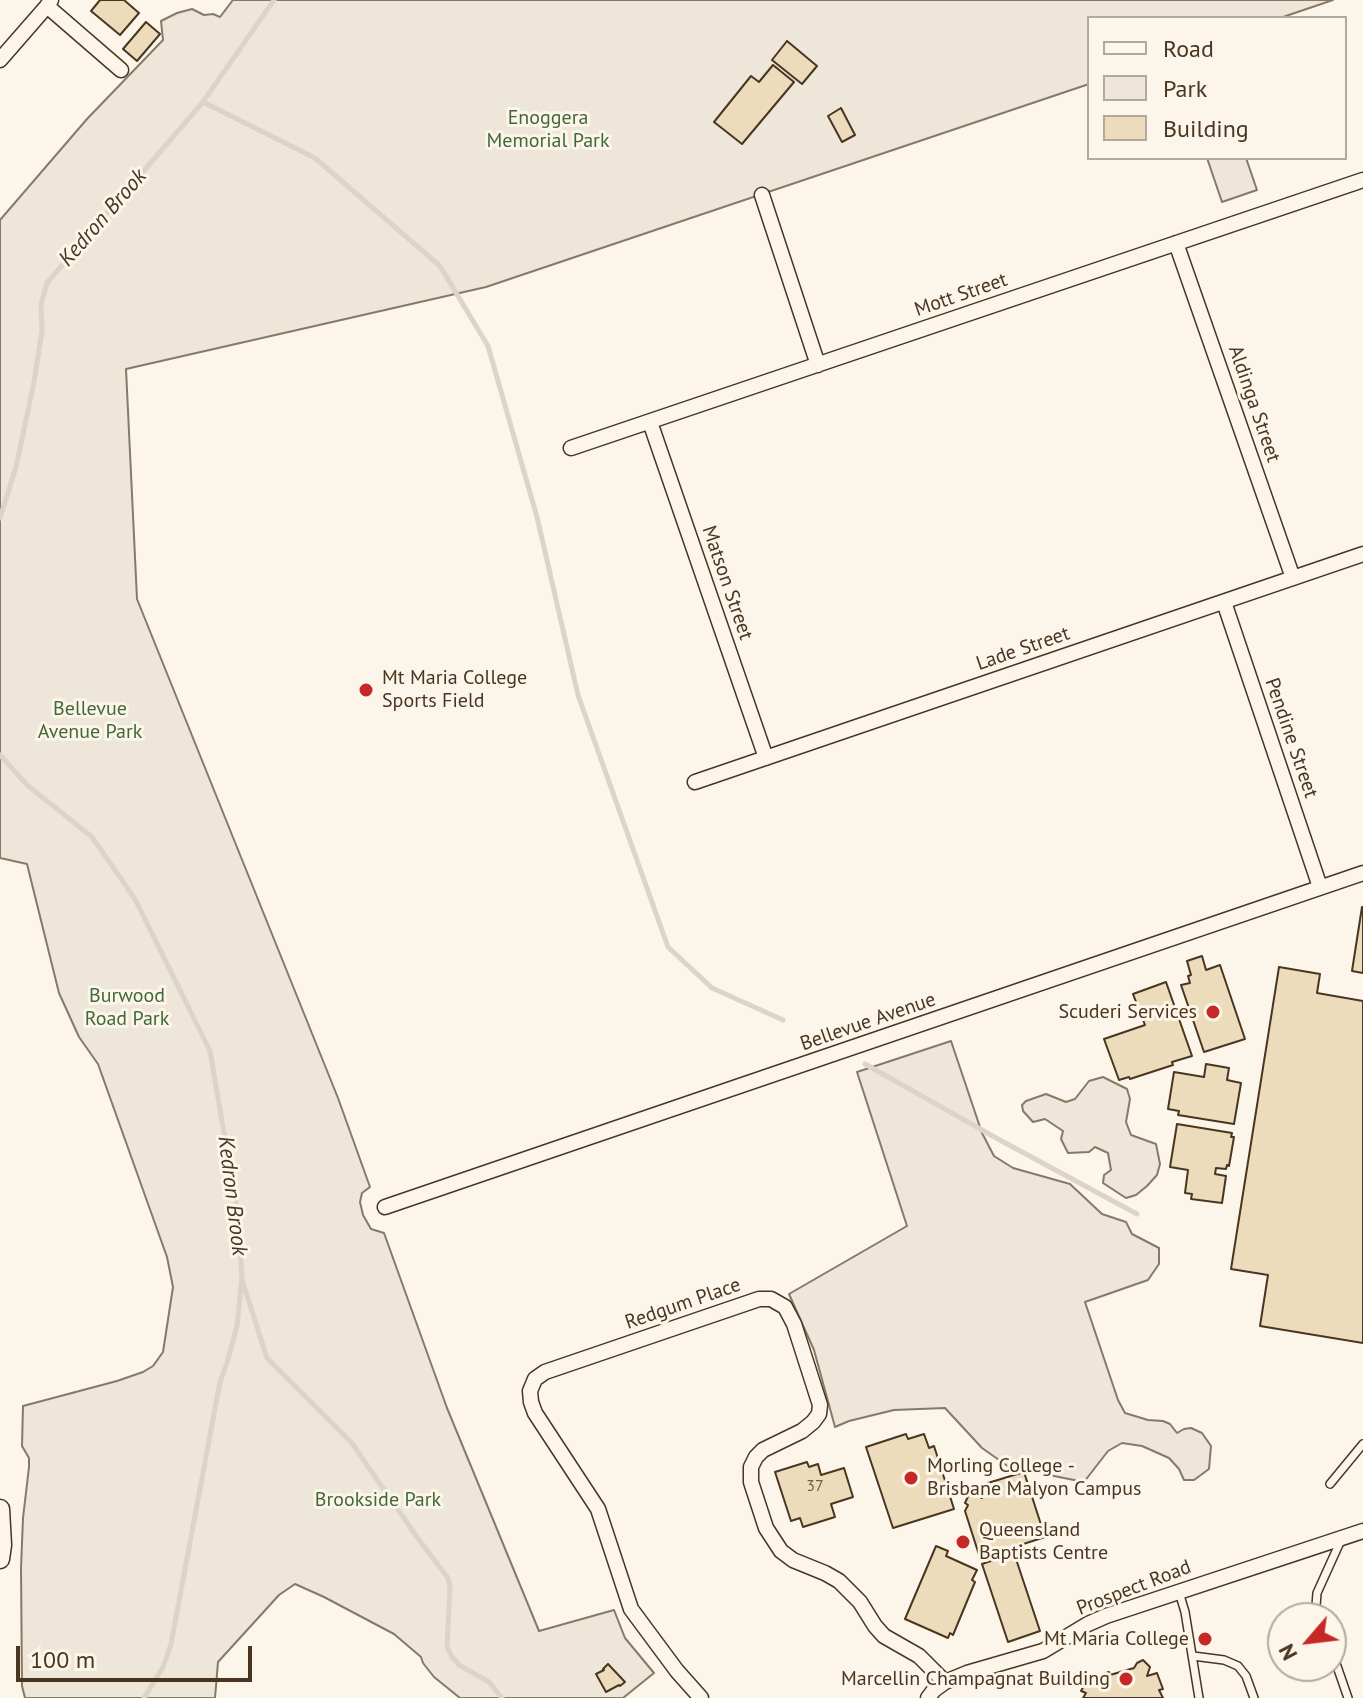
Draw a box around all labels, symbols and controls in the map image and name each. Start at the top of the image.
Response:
legend [1087,16,1347,160]
text: Road [1163,33,1214,64]
text: Park [1163,73,1207,104]
park label: Enoggera Memorial Park [487,106,609,153]
text: Building [1163,113,1249,144]
water label: Kedron Brook [54,164,152,272]
street label: Mott Street [911,268,1011,322]
street label: Aldinga Street [1223,343,1285,465]
street label: Matson Street [696,523,758,643]
street label: Lade Street [973,622,1073,676]
place label: Mt Maria College Sports Field [382,666,527,713]
street label: Pendine Street [1259,675,1323,801]
marker: Mt Maria College Sports Field [357,681,375,699]
park label: Bellevue Avenue Park [38,697,142,744]
park label: Burwood Road Park [85,984,169,1031]
street label: Bellevue Avenue [797,988,939,1056]
place label: Scuderi Services [1058,1000,1197,1024]
marker: Scuderi Services [1204,1003,1222,1021]
water label: Kedron Brook [212,1135,252,1257]
street label: Redgum Place [622,1273,744,1335]
place label: Morling College - Brisbane Malyon Campus [927,1454,1141,1501]
marker: Morling College - Brisbane Malyon Campus [902,1469,920,1487]
house number: 37 [806,1476,824,1496]
park label: Brookside Park [315,1488,441,1512]
place label: Queensland Baptists Centre [979,1518,1108,1565]
marker: Queensland Baptists Centre [954,1533,972,1551]
street label: Prospect Road [1073,1555,1195,1621]
north arrow [1267,1602,1347,1682]
place label: Mt Maria College [1044,1627,1189,1651]
scale bar [20,1630,256,1680]
marker: Mt Maria College [1196,1630,1214,1648]
text: N [1272,1639,1303,1665]
text: 100 m [30,1644,95,1675]
place label: Marcellin Champagnat Building [841,1667,1110,1691]
marker: Marcellin Champagnat Building [1117,1670,1135,1688]

